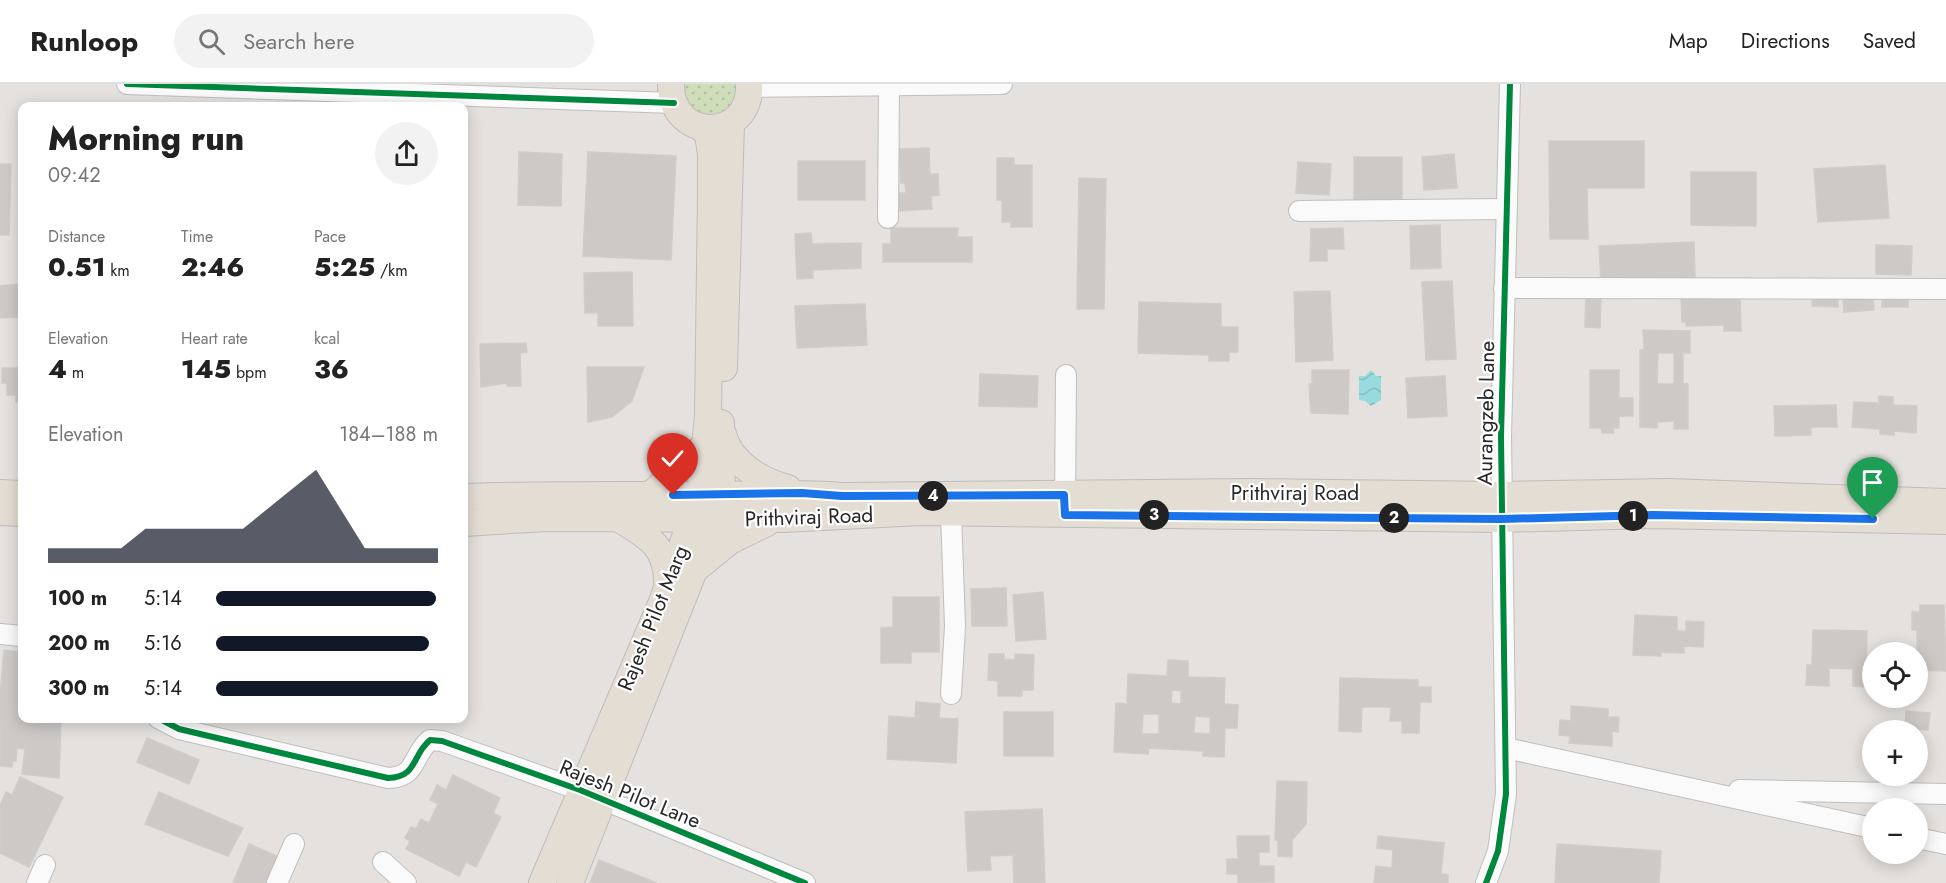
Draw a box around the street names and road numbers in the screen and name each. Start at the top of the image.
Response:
street label: Aurangzeb Lane [1470,340,1502,486]
street label: Prithviraj Road [1231,478,1359,508]
street label: Prithviraj Road [744,500,874,534]
street label: Rajesh Pilot Marg [610,541,696,695]
street label: Rajesh Pilot Lane [555,752,705,836]

